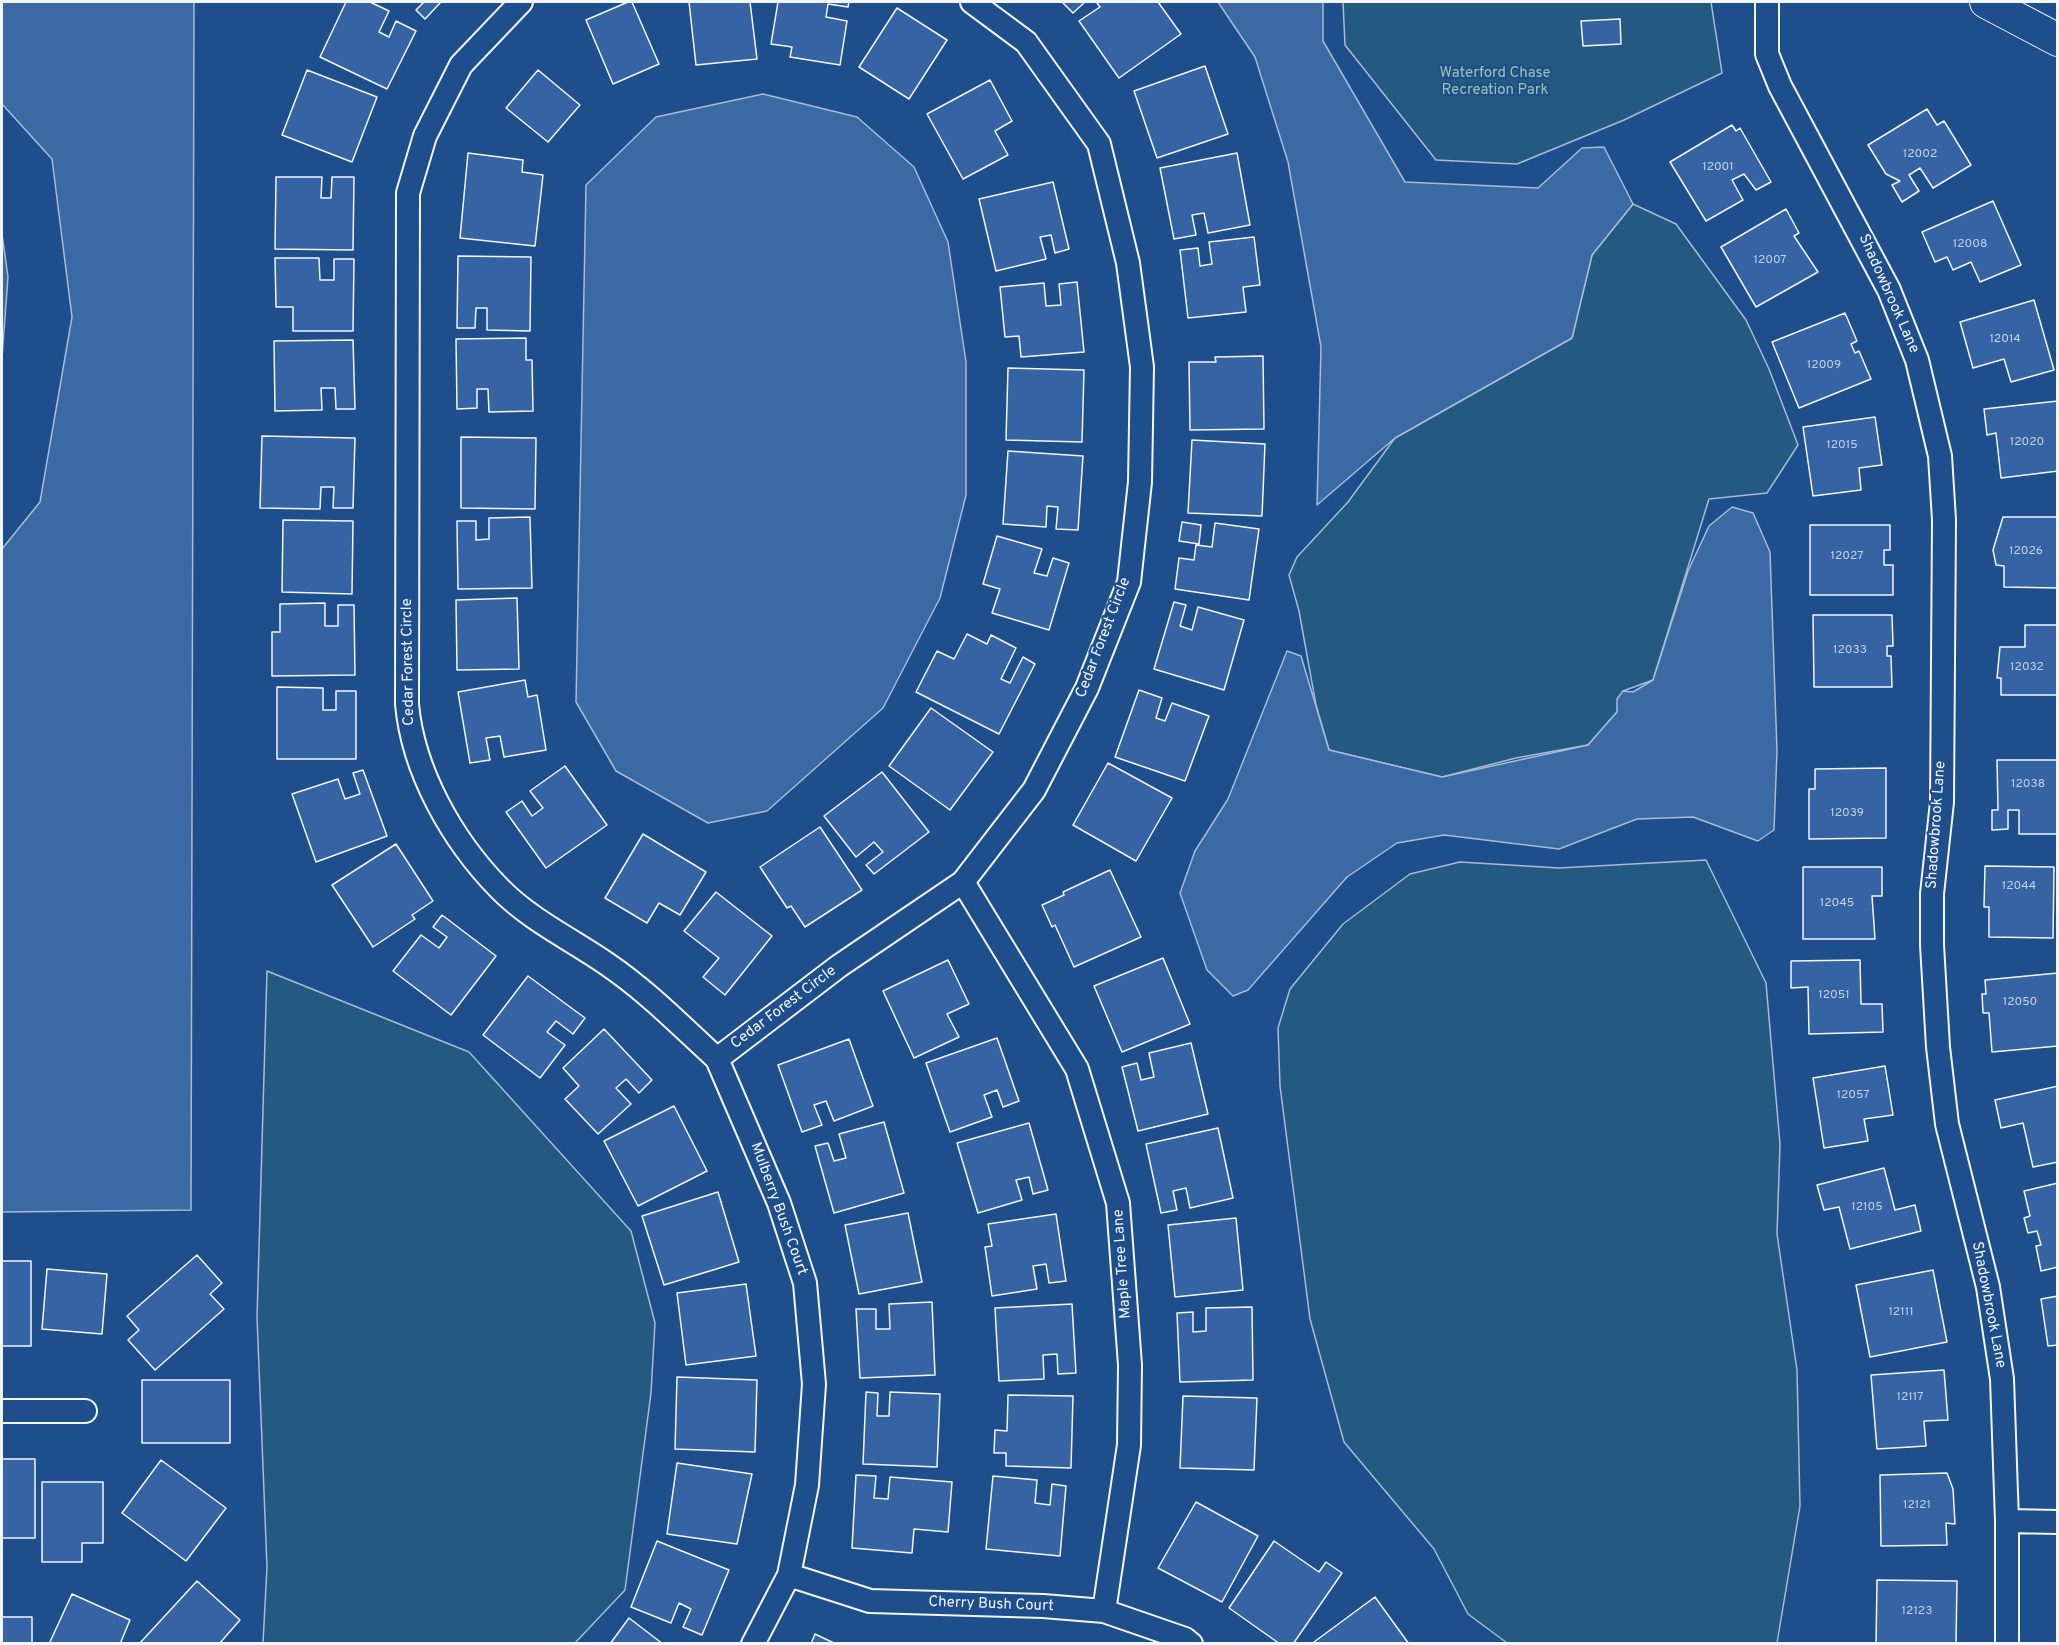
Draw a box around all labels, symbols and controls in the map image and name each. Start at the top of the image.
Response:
park label: Waterford Chase Recreation Park [1440,65,1550,100]
house number: 12002 [1903,148,1937,162]
house number: 12001 [1702,161,1734,175]
street label: Shadowbrook Lane [1854,232,1922,356]
house number: 12008 [1953,238,1987,252]
house number: 12007 [1753,254,1787,268]
house number: 12014 [1989,333,2021,347]
house number: 12009 [1807,359,1841,373]
house number: 12020 [2010,436,2044,450]
house number: 12015 [1826,439,1858,453]
house number: 12026 [2009,545,2043,559]
house number: 12027 [1830,550,1864,564]
street label: Cedar Forest Circle [1073,575,1135,701]
street label: Cedar Forest Circle [399,598,419,726]
house number: 12033 [1833,644,1867,658]
house number: 12032 [2010,661,2044,675]
street label: Shadowbrook Lane [1924,760,1950,890]
house number: 12038 [2011,778,2045,792]
house number: 12039 [1830,807,1864,821]
house number: 12044 [2002,880,2036,894]
house number: 12045 [1820,897,1854,911]
street label: Cedar Forest Circle [728,962,840,1054]
house number: 12051 [1818,989,1850,1003]
house number: 12050 [2003,996,2037,1010]
house number: 12057 [1836,1089,1870,1103]
street label: Mulberry Bush Court [746,1140,810,1278]
house number: 12105 [1851,1201,1883,1215]
street label: Maple Tree Lane [1110,1209,1136,1319]
street label: Shadowbrook Lane [1967,1240,2009,1370]
house number: 12111 [1888,1306,1914,1320]
house number: 12117 [1897,1391,1923,1405]
house number: 12121 [1903,1499,1931,1513]
street label: Cherry Bush Court [928,1594,1054,1616]
house number: 12123 [1902,1605,1932,1619]

